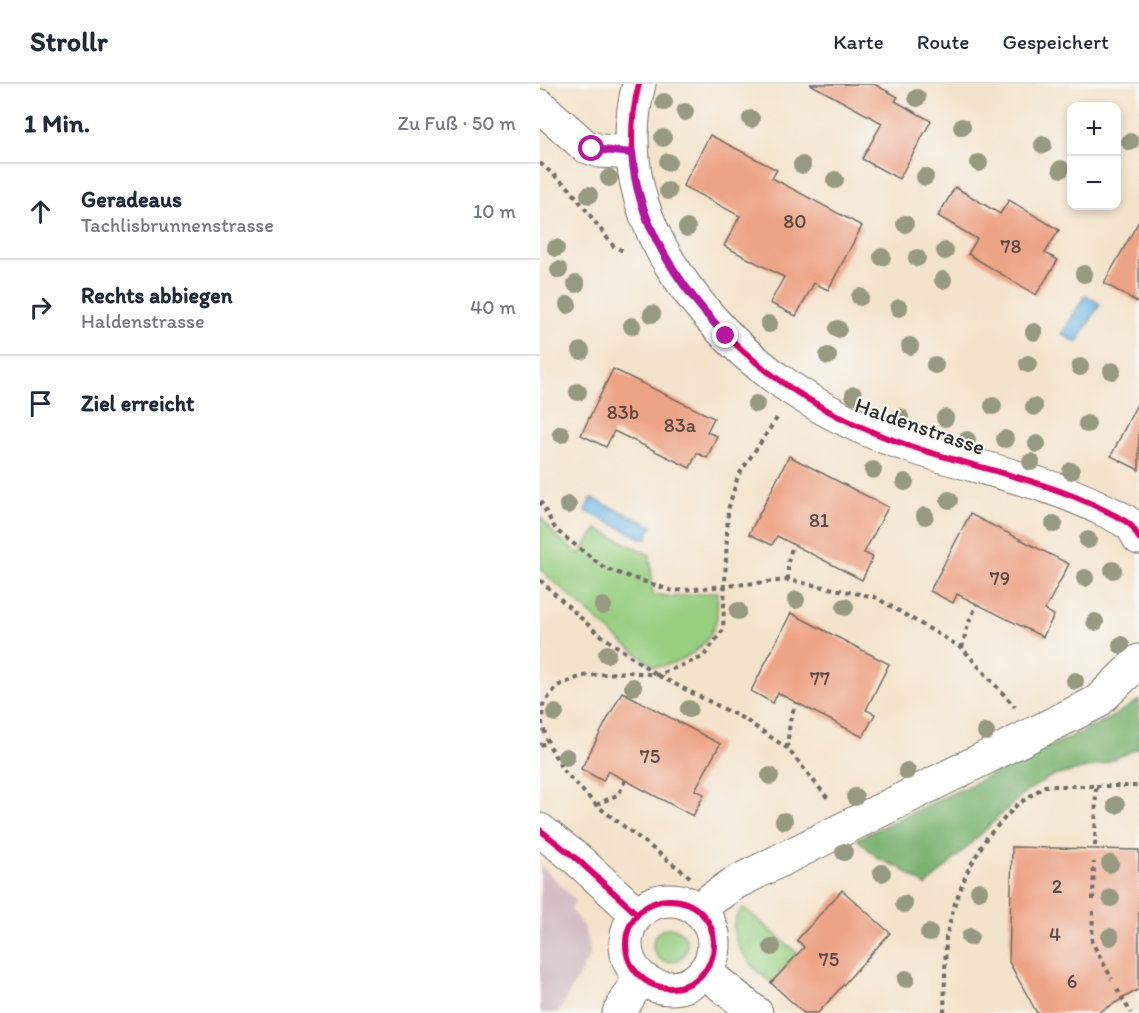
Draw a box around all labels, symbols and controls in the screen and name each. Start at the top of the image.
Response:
text: Strollr [30,24,108,58]
text: Karte [833,29,884,54]
text: Route [917,29,970,54]
text: Gespeichert [1003,29,1109,54]
map controls [1067,102,1121,210]
button: + [1067,102,1121,156]
text: 1 Min. [24,107,90,139]
text: Zu Fuß · 50 m [398,111,516,135]
route start [578,135,604,161]
button: − [1067,156,1121,210]
text: Geradeaus [81,186,182,213]
icon: ahead [24,195,57,228]
text: 10 m [473,199,516,223]
house number: 80 [783,209,807,233]
text: Tachlisbrunnenstrasse [81,213,274,237]
house number: 78 [1001,234,1021,258]
text: Rechts abbiegen [81,282,233,309]
icon: right [24,291,57,324]
text: 40 m [470,295,516,319]
text: Haldenstrasse [81,309,205,333]
route end [712,322,738,348]
icon: arrive [24,387,57,420]
text: Ziel erreicht [81,390,194,417]
street label: Haldenstrasse [851,391,989,461]
house number: 83b [607,400,639,424]
house number: 83a [664,413,697,437]
house number: 81 [809,508,829,532]
house number: 79 [990,566,1010,590]
house number: 77 [810,666,830,690]
house number: 75 [640,744,660,768]
house number: 2 [1052,874,1063,898]
house number: 4 [1049,922,1061,946]
house number: 75 [819,947,839,971]
house number: 6 [1067,969,1077,993]

